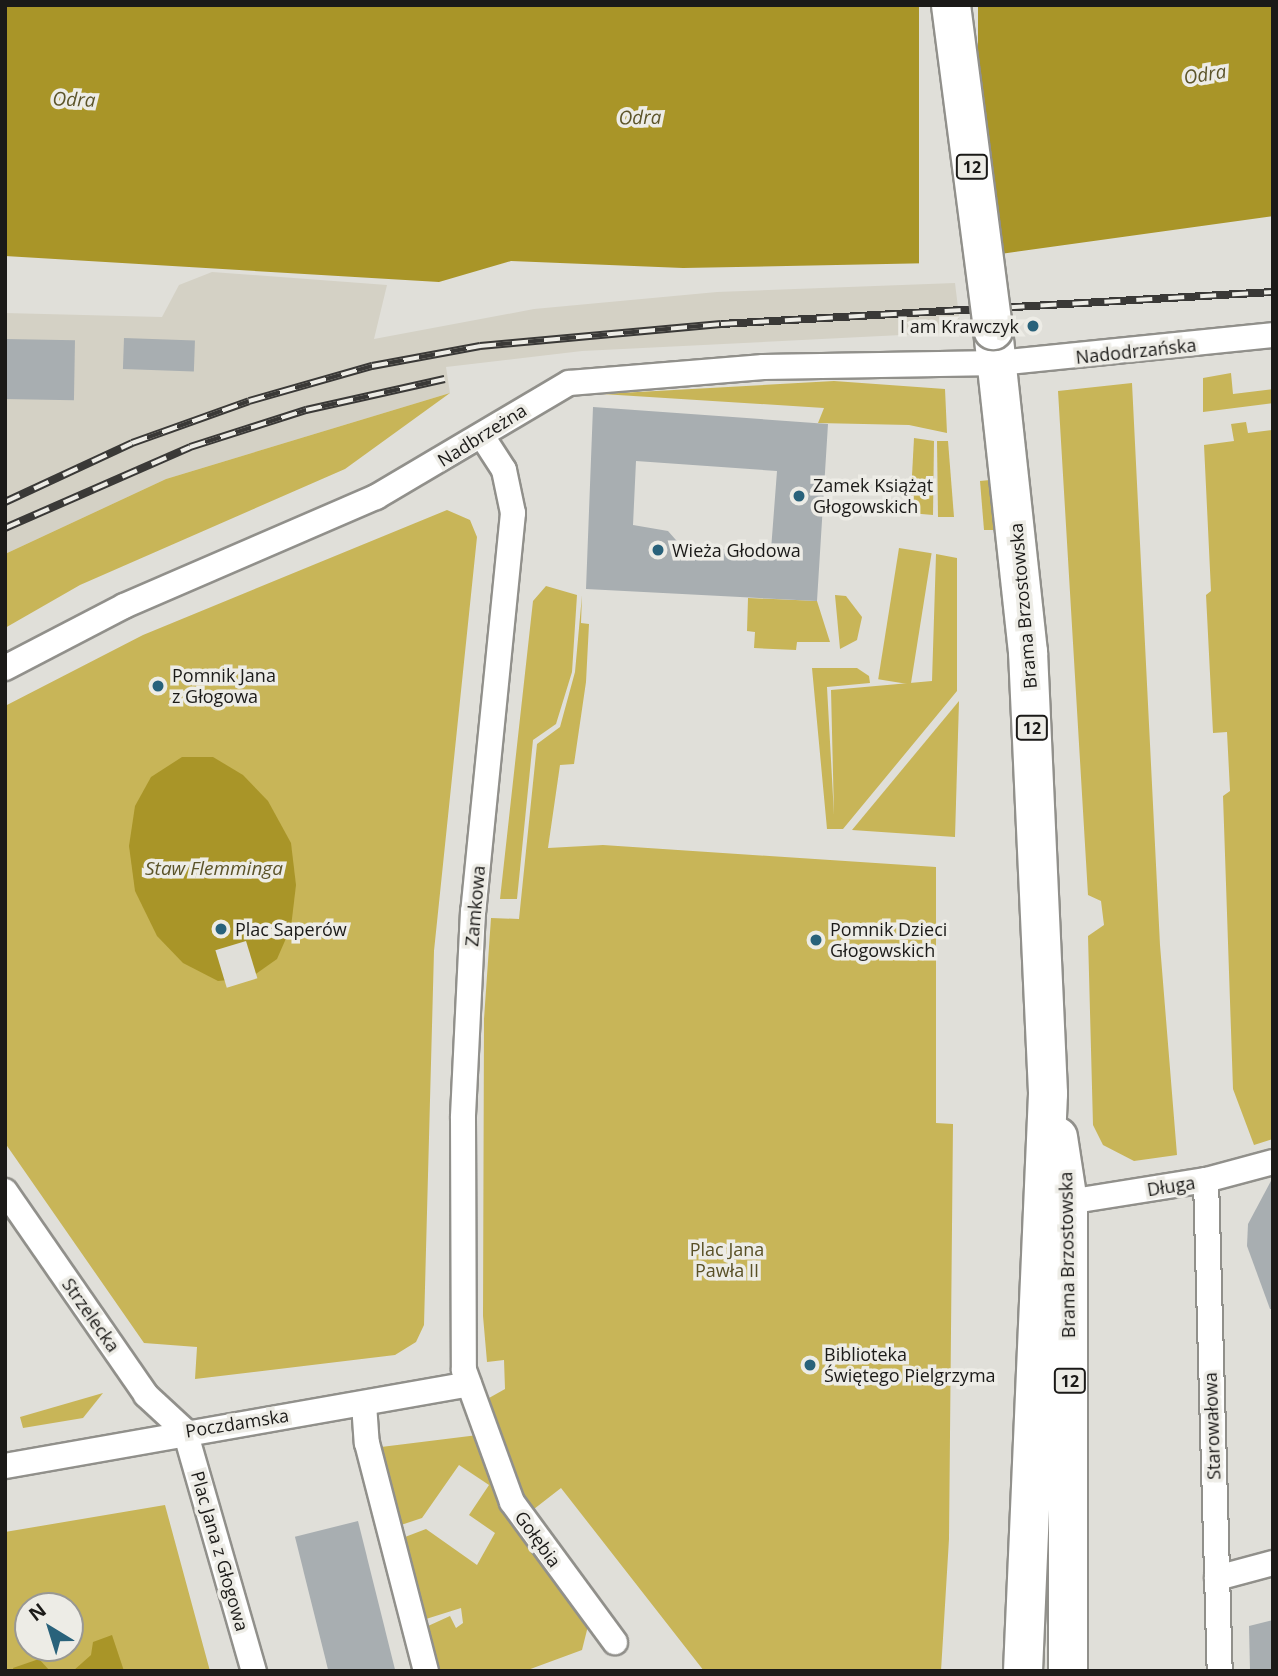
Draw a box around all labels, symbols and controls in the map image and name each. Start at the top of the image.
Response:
water label: Odra [1182,60,1228,90]
water label: Odra [52,88,96,112]
water label: Odra [618,106,662,130]
road number: 12 [954,154,990,180]
place label: I am Krawczyk [900,315,1019,337]
marker: I am Krawczyk [1025,318,1041,334]
street label: Nadodrzańska [1075,334,1197,368]
street label: Nadbrzeżna [433,399,531,471]
place label: Zamek Książąt Głogowskich [813,475,933,518]
marker: Zamek Książąt Głogowskich [791,488,807,504]
street label: Brama Brzostowska [1005,522,1041,690]
place label: Wieża Głodowa [672,539,801,561]
marker: Wieża Głodowa [650,542,666,558]
place label: Pomnik Jana z Głogowa [172,665,276,708]
marker: Pomnik Jana z Głogowa [150,678,166,694]
road number: 12 [1014,716,1050,740]
water label: Staw Flemminga [145,858,283,880]
street label: Zamkowa [461,865,489,947]
place label: Plac Saperów [235,918,347,940]
place label: Pomnik Dzieci Głogowskich [830,919,947,962]
marker: Plac Saperów [213,921,229,937]
marker: Pomnik Dzieci Głogowskich [808,932,824,948]
street label: Brama Brzostowska [1055,1172,1079,1338]
street label: Długa [1145,1172,1197,1200]
park label: Plac Jana Pawła II [690,1239,764,1282]
street label: Strzelecka [58,1274,124,1356]
place label: Biblioteka Świętego Pielgrzyma [824,1344,996,1386]
marker: Biblioteka Świętego Pielgrzyma [802,1357,818,1373]
road number: 12 [1052,1368,1088,1394]
street label: Starowałowa [1199,1372,1225,1480]
street label: Poczdamska [184,1404,290,1442]
street label: Plac Jana z Głogowa [187,1469,253,1633]
street label: Gołębia [510,1507,566,1571]
north arrow [14,1592,84,1662]
text: N [23,1597,51,1627]

